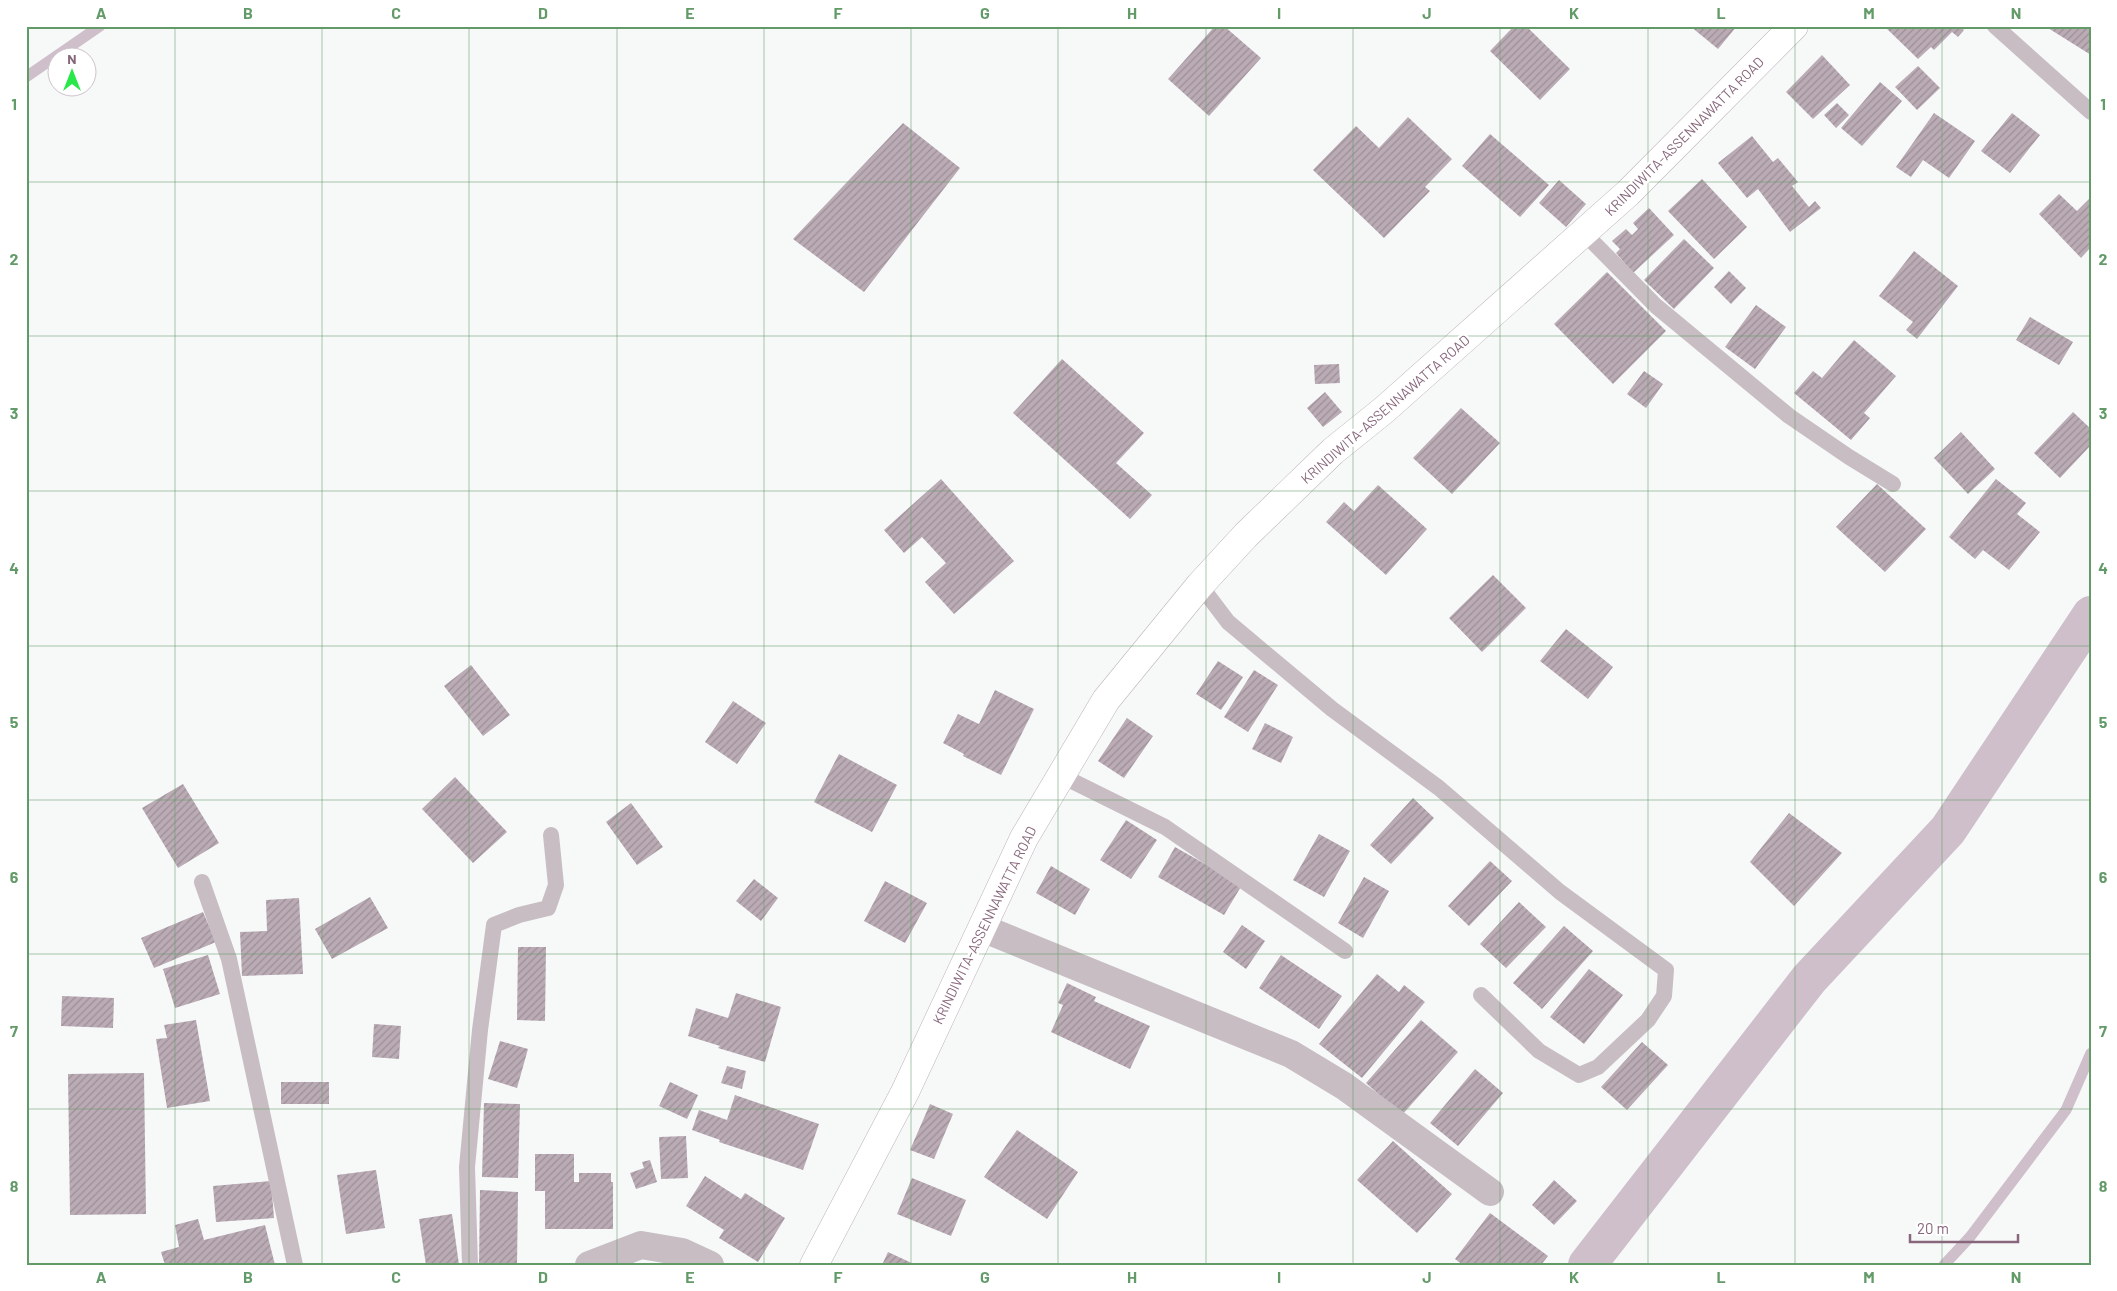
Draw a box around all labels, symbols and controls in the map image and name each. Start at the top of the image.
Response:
text: A [96,3,107,22]
text: B [243,3,253,22]
text: C [391,3,401,22]
text: D [538,3,548,22]
text: E [685,3,695,22]
text: F [834,3,843,22]
text: G [980,3,990,22]
text: H [1127,3,1137,22]
text: I [1277,3,1281,22]
text: J [1422,3,1432,22]
text: K [1569,3,1579,22]
text: L [1716,3,1726,22]
text: M [1863,3,1875,22]
text: N [2011,3,2021,22]
north arrow [48,48,98,98]
text: N [67,50,77,67]
street label: KRINDIWITA-ASSENNAWATTA ROAD [1601,53,1767,219]
text: 1 [11,94,17,113]
text: 1 [2100,94,2106,113]
text: 2 [10,249,19,268]
text: 2 [2099,249,2108,268]
street label: KRINDIWITA-ASSENNAWATTA ROAD [1297,331,1473,487]
text: 3 [10,403,18,422]
text: 3 [2099,403,2107,422]
text: 4 [9,558,19,577]
text: 4 [2098,558,2108,577]
text: 5 [10,712,19,731]
text: 5 [2099,712,2108,731]
street label: KRINDIWITA-ASSENNAWATTA ROAD [929,823,1039,1027]
text: 6 [10,867,19,886]
text: 6 [2099,867,2108,886]
text: 7 [10,1021,18,1040]
text: 7 [2099,1021,2107,1040]
text: 8 [10,1176,19,1195]
text: 8 [2099,1176,2108,1195]
scale bar [1910,1211,2017,1243]
text: 20 m [1917,1219,1949,1237]
text: A [96,1267,107,1286]
text: B [243,1267,253,1286]
text: C [391,1267,401,1286]
text: D [538,1267,548,1286]
text: E [685,1267,695,1286]
text: F [834,1267,843,1286]
text: G [980,1267,990,1286]
text: H [1127,1267,1137,1286]
text: I [1277,1267,1281,1286]
text: J [1422,1267,1432,1286]
text: K [1569,1267,1579,1286]
text: L [1716,1267,1726,1286]
text: M [1863,1267,1875,1286]
text: N [2011,1267,2021,1286]

